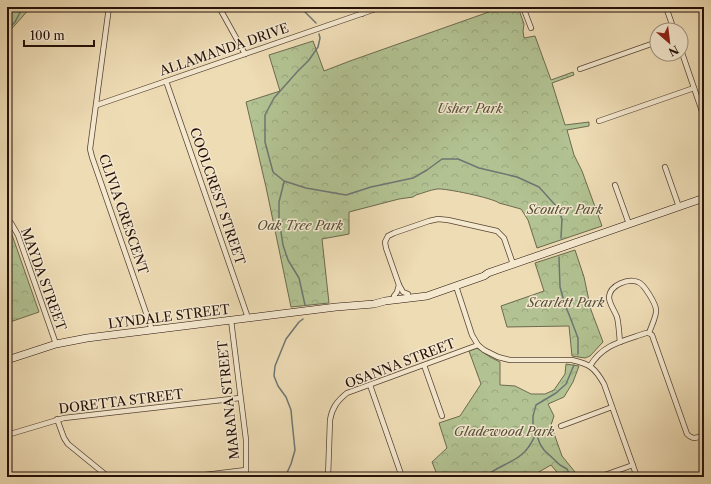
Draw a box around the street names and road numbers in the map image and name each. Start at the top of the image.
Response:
street label: ALLAMANDA DRIVE [156,19,291,79]
street label: COOLCREST STREET [187,125,249,267]
street label: CLIVIA CRESCENT [96,152,152,276]
street label: MAYDA STREET [18,225,70,333]
street label: LYNDALE STREET [107,301,231,331]
street label: OSANNA STREET [343,335,458,391]
street label: MARANA STREET [214,339,242,460]
street label: DORETTA STREET [58,385,185,417]

